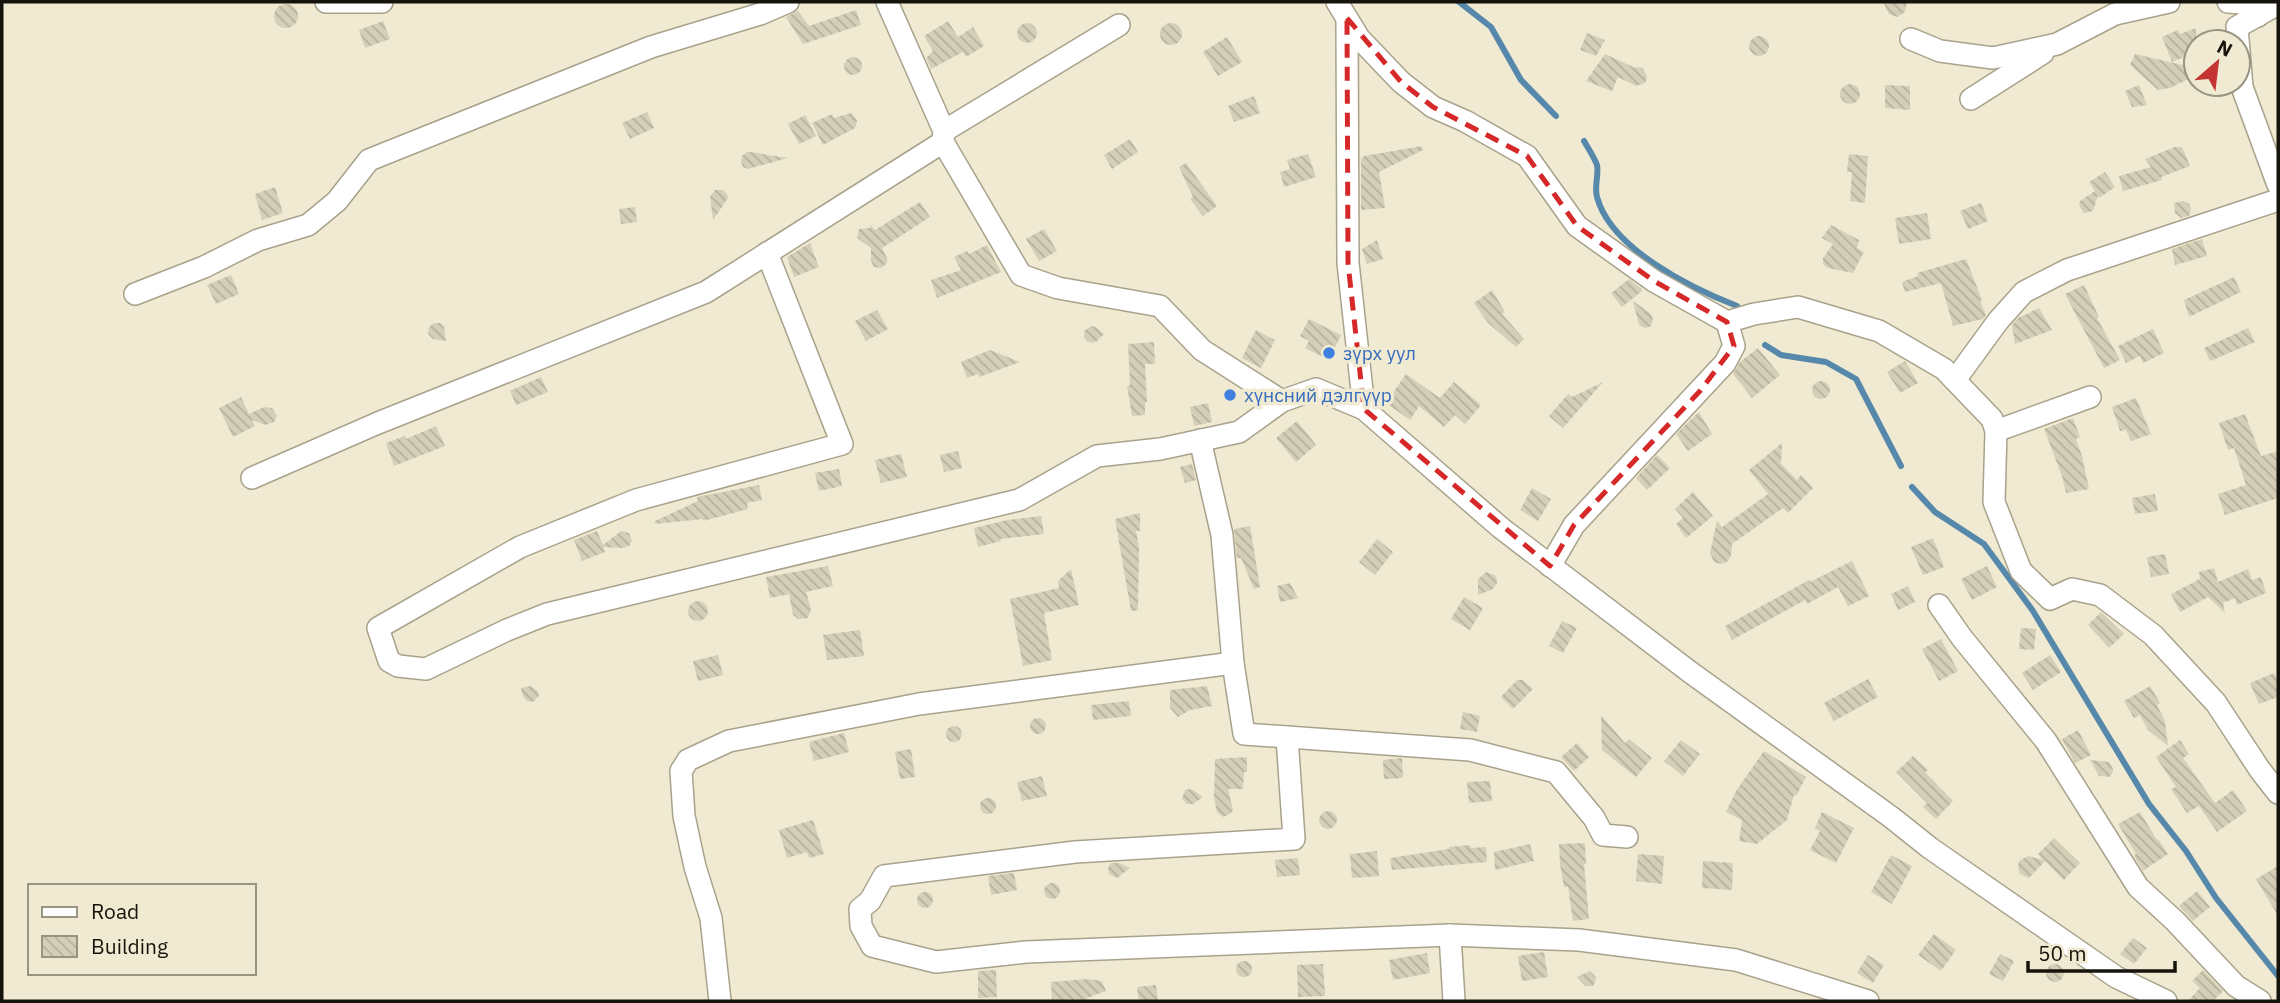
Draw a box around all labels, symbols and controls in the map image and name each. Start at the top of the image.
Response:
north arrow [2182,28,2252,98]
text: N [2213,34,2237,62]
place label: зүрх уул [1343,341,1416,365]
marker: зүрх уул [1321,345,1337,361]
place label: хүнсний дэлгүүр [1244,383,1392,407]
marker: хүнсний дэлгүүр [1222,387,1238,403]
legend [28,884,256,975]
text: Road [91,897,139,925]
scale bar [2028,930,2175,974]
text: Building [91,932,168,960]
text: 50 m [2038,939,2087,967]

